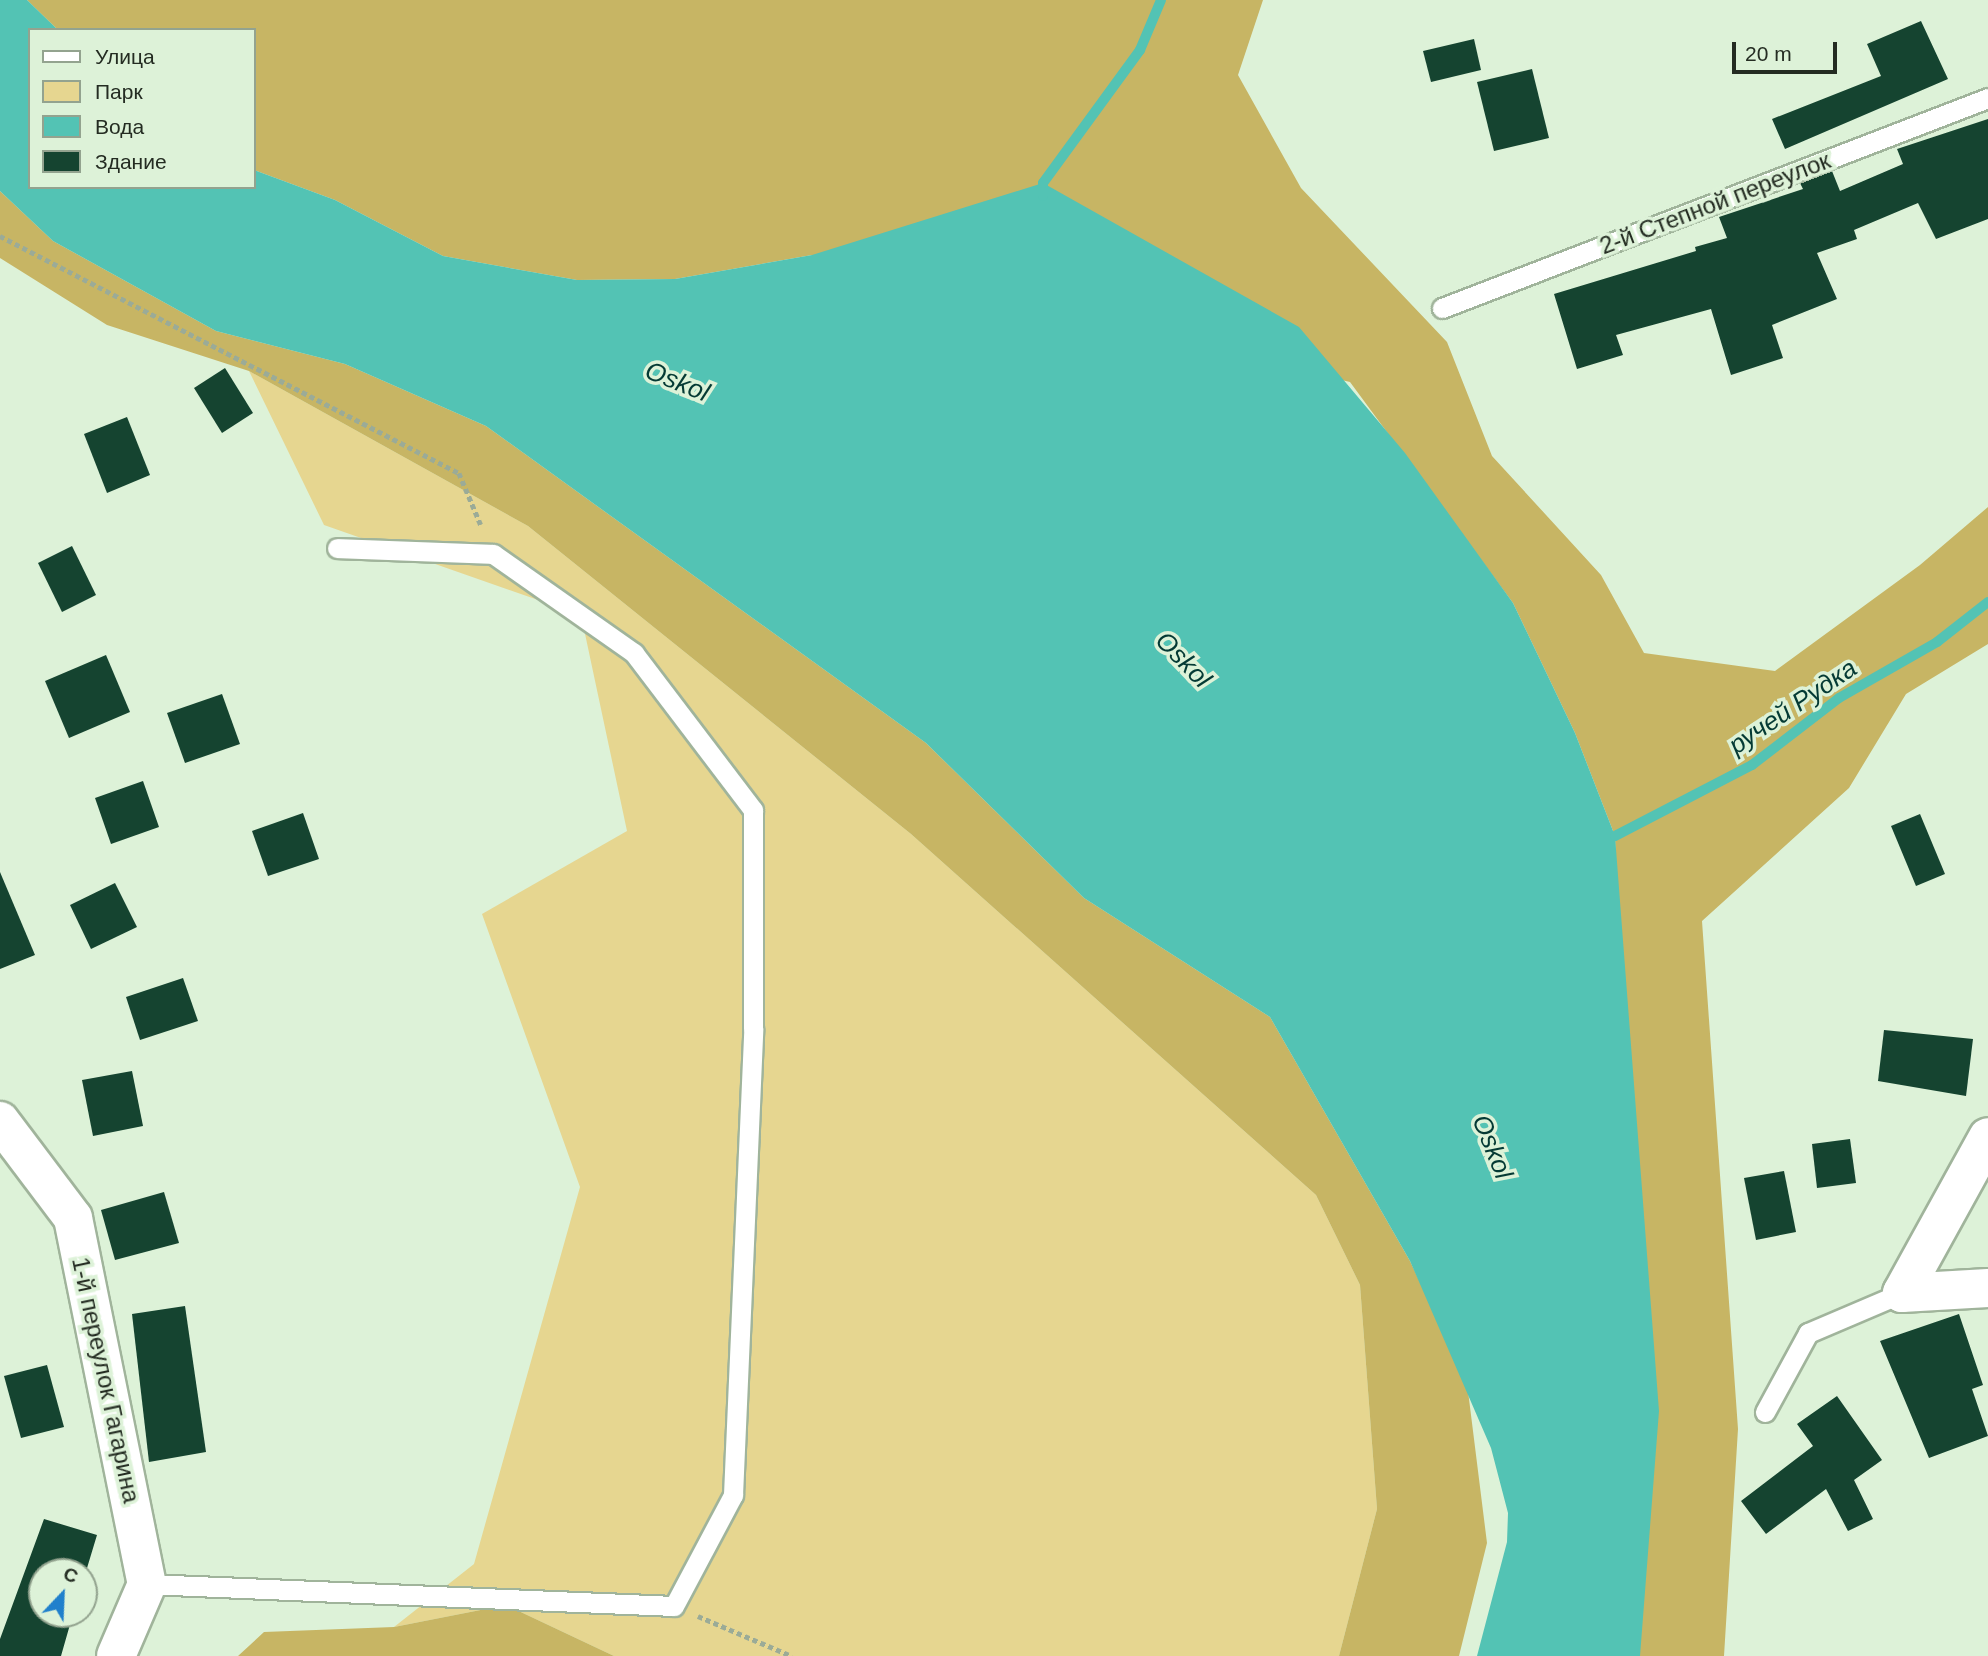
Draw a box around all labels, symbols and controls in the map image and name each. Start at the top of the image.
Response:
legend [28,28,256,189]
scale bar [1736,28,1841,72]
text: 20 m [1745,42,1792,65]
text: Улица [95,45,155,68]
text: Парк [95,80,143,103]
text: Вода [95,115,144,138]
street label: 2-й Степной переулок [1596,146,1834,260]
text: Здание [95,150,167,173]
water label: Oskol [640,355,714,409]
water label: Oskol [1149,625,1217,695]
water label: ручей Рудка [1723,653,1863,761]
water label: Oskol [1465,1110,1519,1184]
street label: 1-й переулок Гагарина [66,1255,146,1505]
north arrow [28,1558,98,1628]
text: С [60,1563,81,1587]

